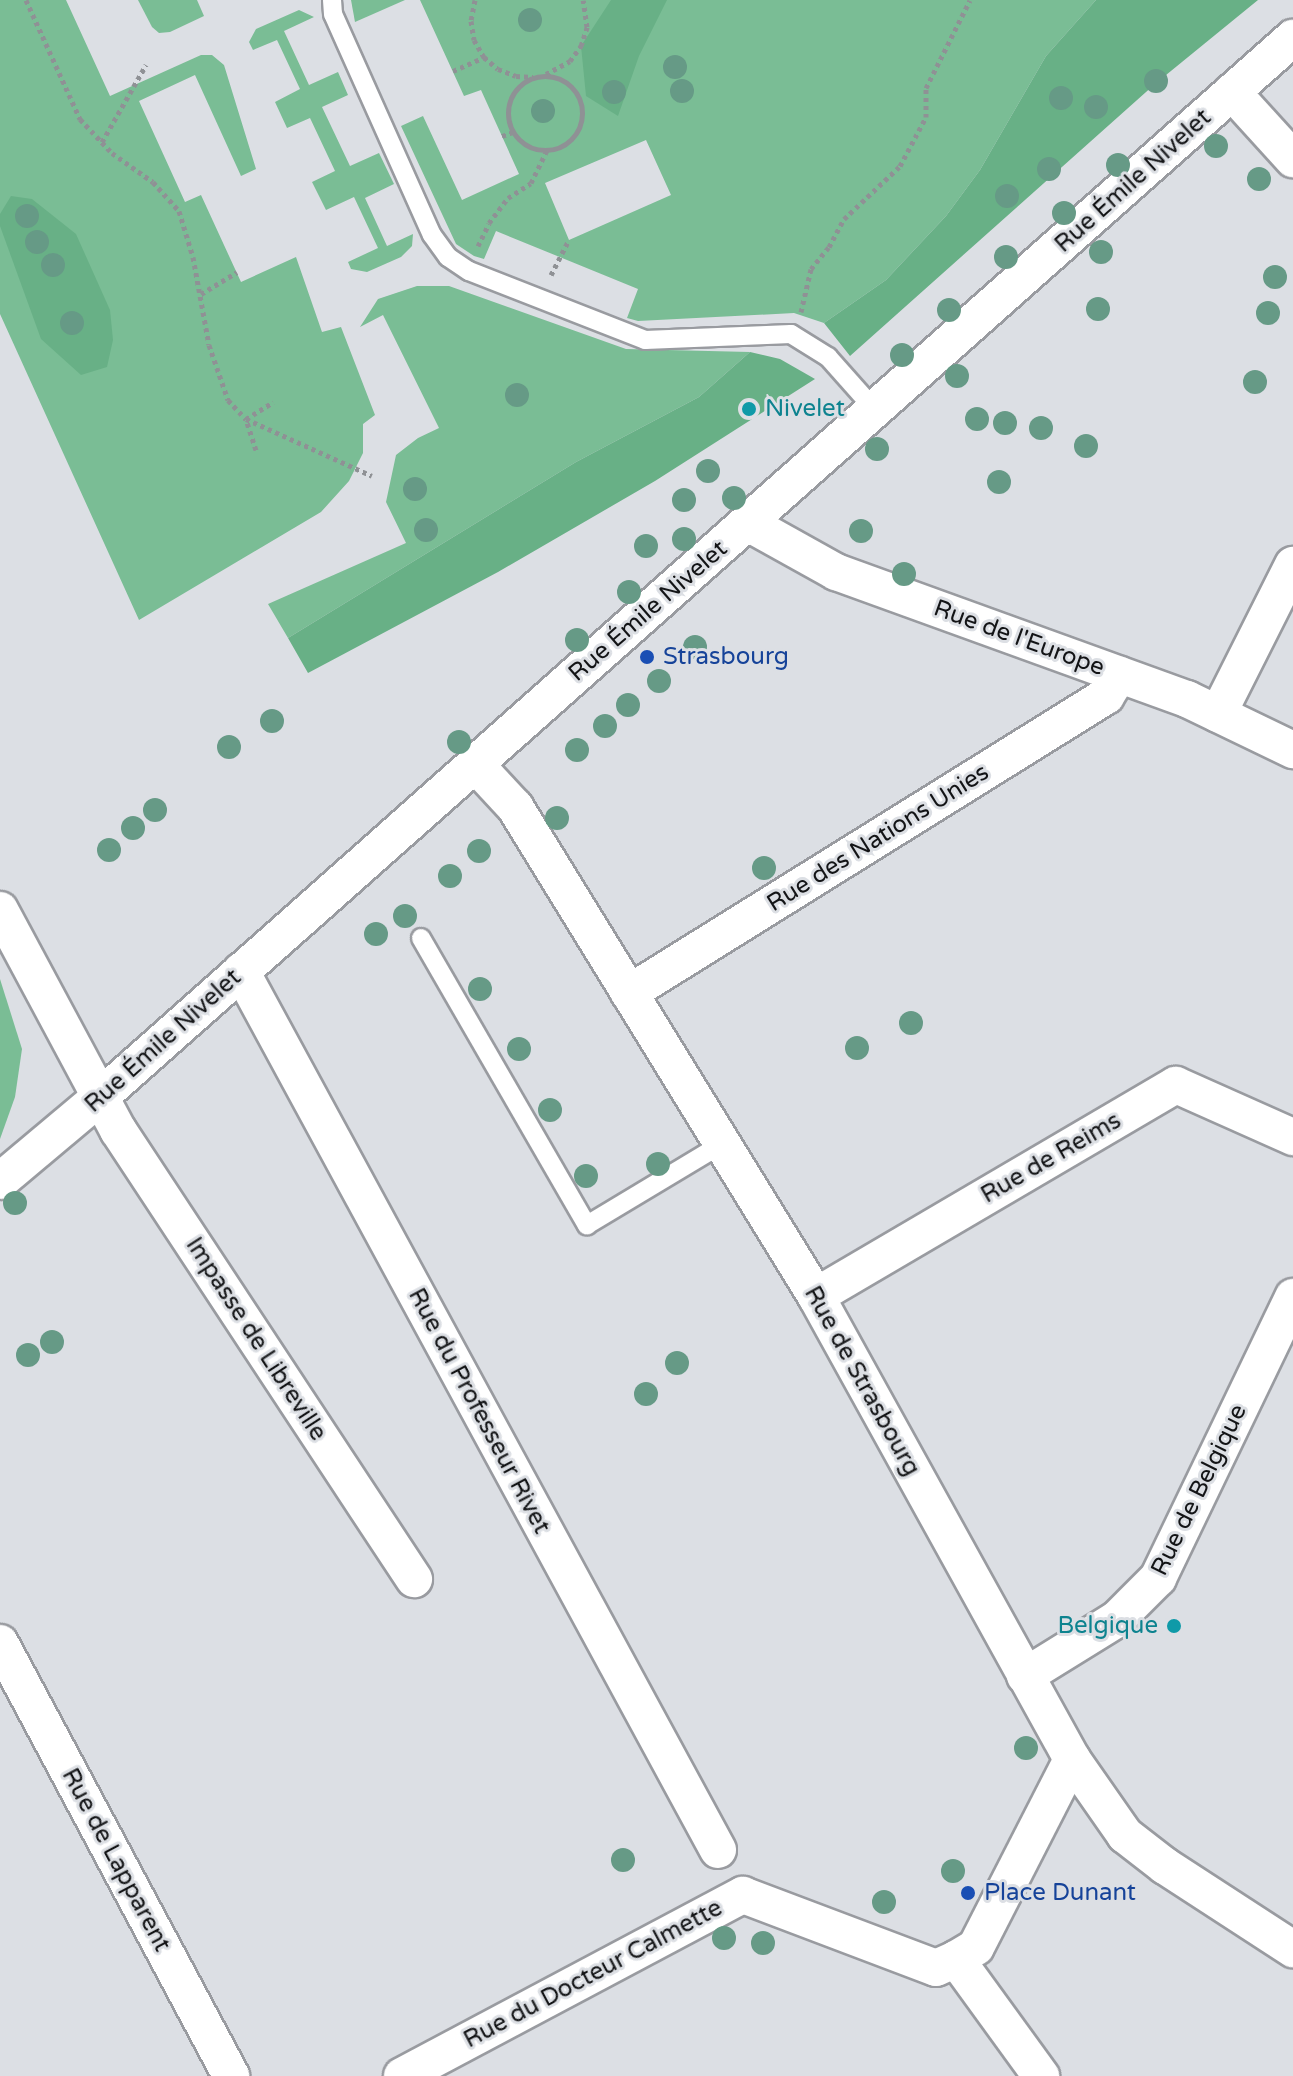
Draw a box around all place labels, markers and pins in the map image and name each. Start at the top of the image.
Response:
place label: Nivelet [765,395,845,423]
marker: Nivelet [740,400,758,418]
place label: Strasbourg [663,643,789,671]
marker: Strasbourg [638,648,656,666]
place label: Belgique [1057,1612,1158,1640]
marker: Belgique [1165,1617,1183,1635]
place label: Place Dunant [984,1879,1136,1907]
marker: Place Dunant [959,1884,977,1902]

